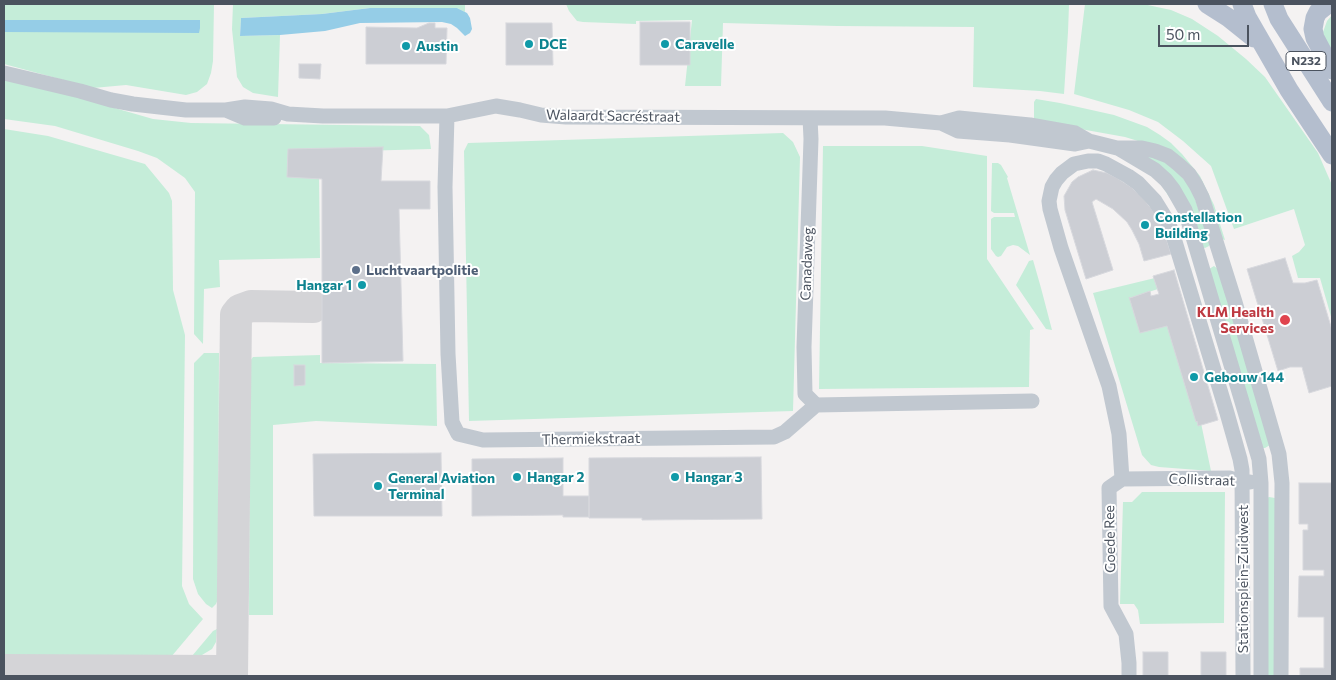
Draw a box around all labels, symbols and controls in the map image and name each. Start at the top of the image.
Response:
scale bar [1161,15,1252,47]
text: 50 m [1166,25,1200,43]
place label: DCE [539,36,567,52]
place label: Caravelle [675,36,734,52]
place label: Austin [416,38,458,54]
marker: DCE [523,38,535,50]
marker: Caravelle [659,38,671,50]
marker: Austin [400,40,412,52]
road number: N232 [1286,51,1326,70]
street label: Walaardt Sacréstraat [546,106,680,126]
place label: Constellation Building [1155,209,1242,242]
marker: Constellation Building [1139,219,1151,231]
street label: Canadaweg [797,227,817,301]
place label: Luchtvaartpolitie [366,262,478,278]
marker: Luchtvaartpolitie [350,264,362,276]
place label: Hangar 1 [296,277,352,293]
marker: Hangar 1 [356,279,368,291]
place label: KLM Health Services [1197,304,1274,336]
marker: KLM Health Services [1278,313,1292,327]
place label: Gebouw 144 [1204,369,1284,385]
marker: Gebouw 144 [1188,371,1200,383]
street label: Thermiekstraat [542,430,640,448]
place label: Hangar 2 [527,469,584,485]
place label: Hangar 3 [685,469,743,485]
place label: General Aviation Terminal [388,470,495,502]
street label: Collistraat [1168,470,1236,490]
marker: Hangar 2 [511,471,523,483]
marker: Hangar 3 [669,471,681,483]
marker: General Aviation Terminal [372,480,384,492]
street label: Goede Ree [1101,505,1119,573]
street label: Stationsplein-Zuidwest [1235,505,1251,653]

